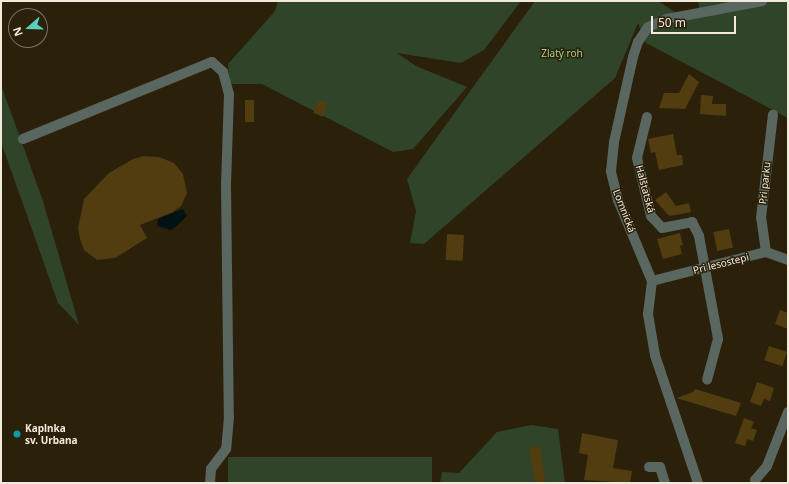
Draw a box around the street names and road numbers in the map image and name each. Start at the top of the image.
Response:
street label: Pri parku [757,161,773,205]
street label: Halštatská [633,164,657,214]
street label: Lomnická [610,188,638,234]
street label: Pri lesostepi [692,251,750,277]

